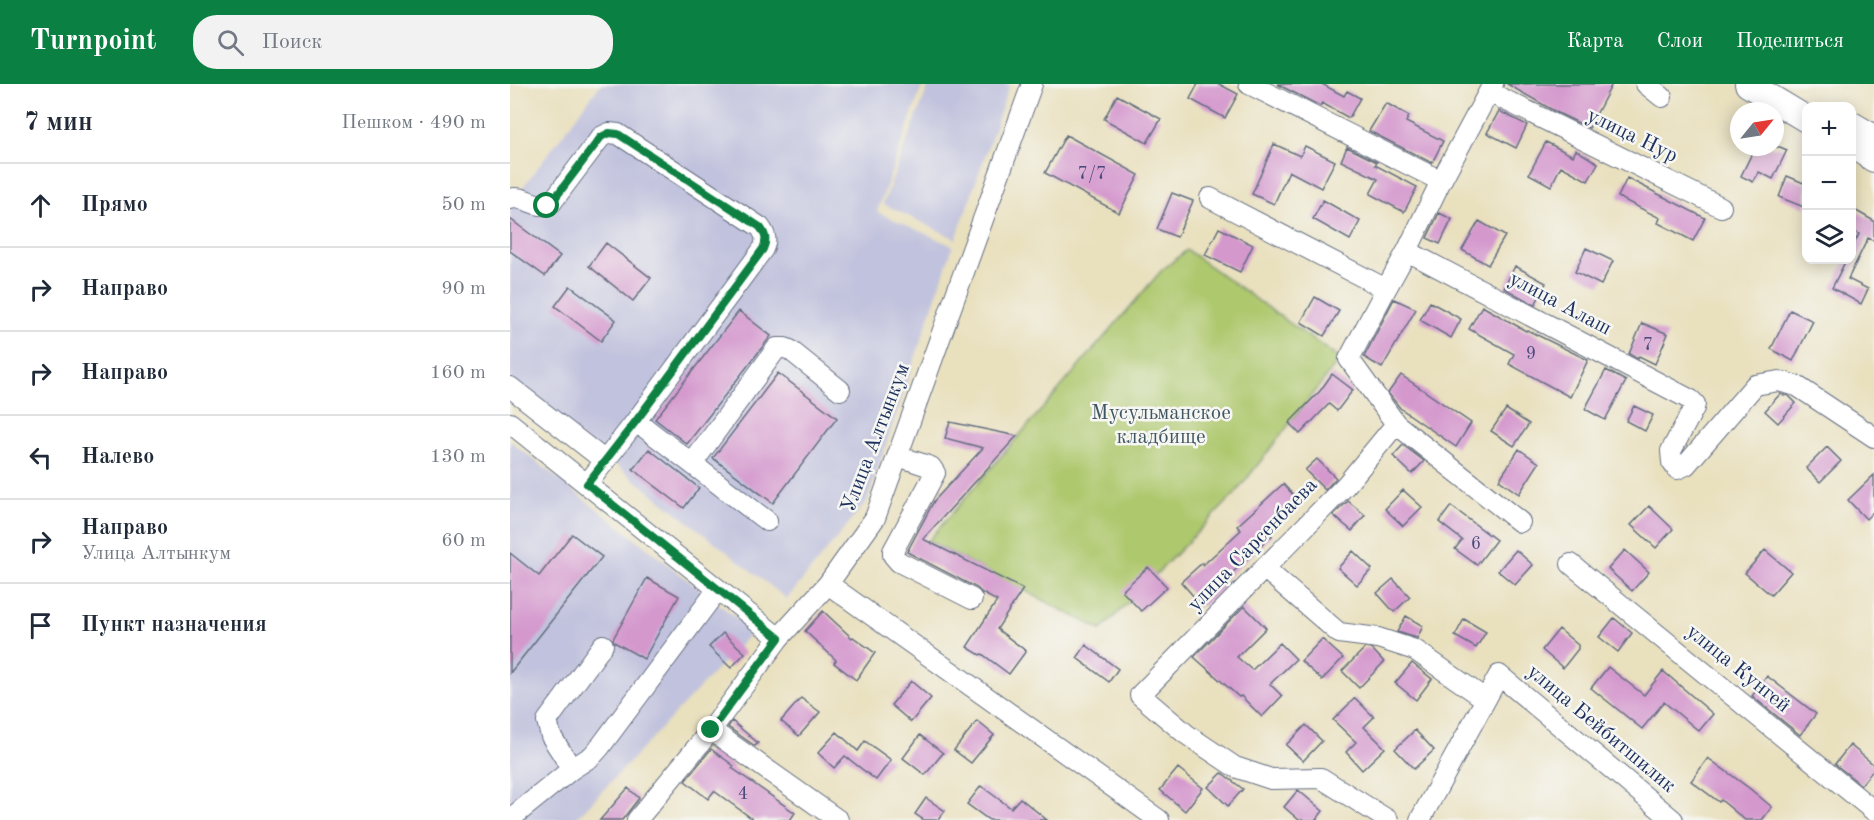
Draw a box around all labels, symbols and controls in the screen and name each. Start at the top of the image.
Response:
search box [193,15,613,69]
icon: search [214,26,247,59]
text: Turnpoint [30,28,157,56]
text: Поиск [262,31,322,53]
text: Карта [1567,31,1624,52]
text: Слои [1657,31,1703,52]
text: Поделиться [1736,31,1844,52]
north arrow [1730,102,1784,156]
map controls [1802,102,1856,264]
button: + [1802,102,1856,156]
street label: улица Нур [1583,105,1681,167]
text: 7 мин [24,110,93,136]
text: Пешком · 490 m [341,113,486,133]
button: − [1802,156,1856,210]
house number: 7/7 [1078,165,1106,183]
icon: ahead [24,189,57,222]
route start [533,192,559,218]
text: Прямо [81,194,148,216]
text: 50 m [441,195,486,215]
button: layers [1802,210,1856,264]
street label: улица Алаш [1505,268,1615,340]
icon: right [24,273,57,306]
text: Направо [81,278,168,300]
text: 90 m [441,279,486,299]
house number: 7 [1643,336,1653,354]
house number: 9 [1526,345,1536,363]
icon: right [24,357,57,390]
street label: Улица Алтынкум [838,361,914,515]
text: Направо [81,362,168,384]
text: 160 m [430,363,486,383]
park label: Мусульманское кладбище [1091,403,1231,448]
icon: left [24,441,57,474]
text: Налево [81,446,154,468]
text: 130 m [430,447,486,467]
street label: улица Сарсенбаева [1184,474,1322,616]
text: Направо [81,517,168,539]
icon: right [24,525,57,558]
text: 60 m [441,531,486,551]
house number: 6 [1471,535,1481,553]
text: Улица Алтынкум [81,544,231,564]
icon: arrive [24,609,57,642]
text: Пункт назначения [81,614,267,636]
street label: улица Кунгей [1682,621,1794,717]
street label: улица Бейбитшилик [1523,661,1680,797]
route end [697,716,723,742]
house number: 4 [738,785,748,803]

